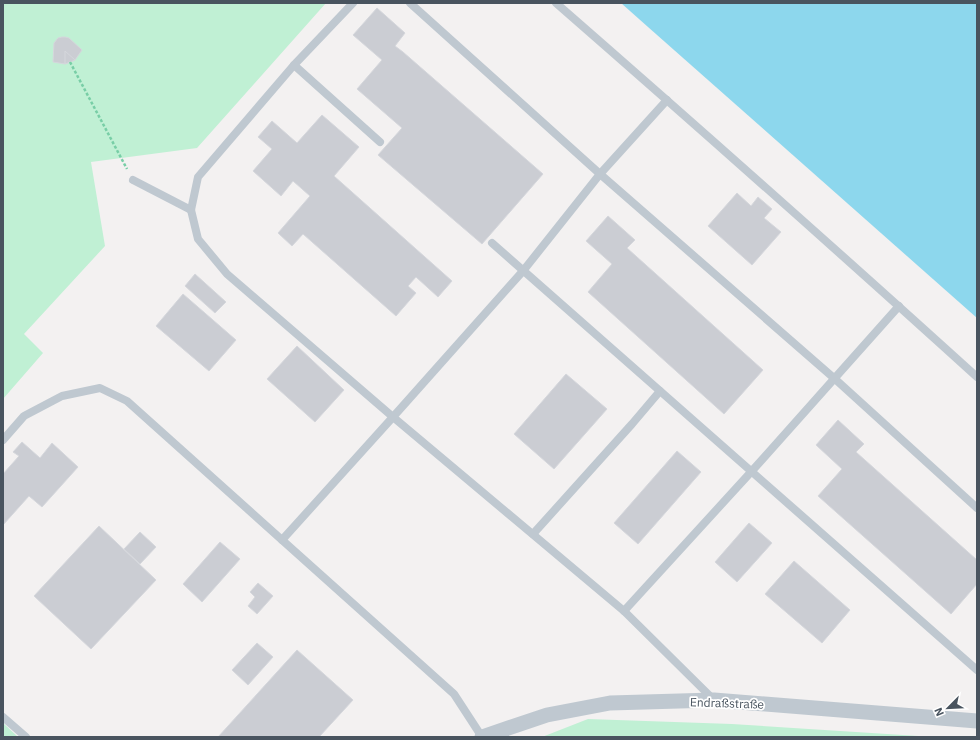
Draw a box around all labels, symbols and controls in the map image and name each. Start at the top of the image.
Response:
north arrow [928,688,968,728]
street label: Endraßstraße [690,694,765,712]
text: N [931,706,947,719]

